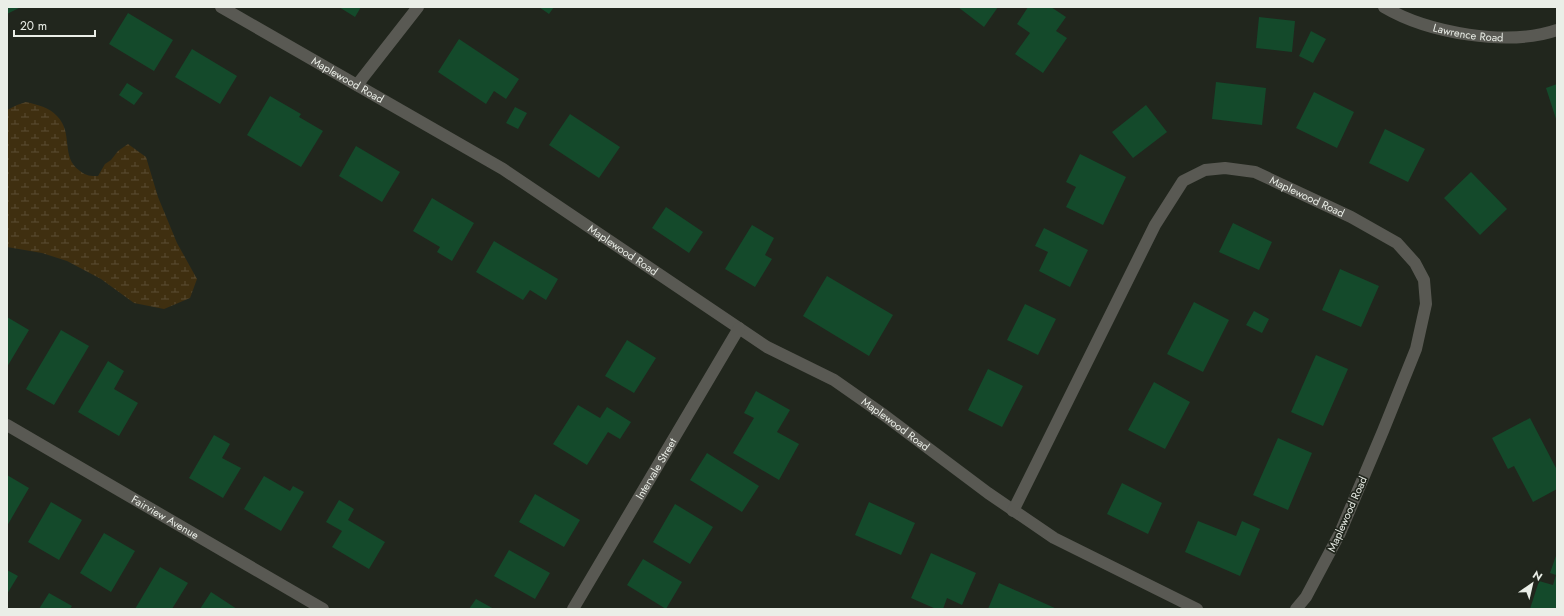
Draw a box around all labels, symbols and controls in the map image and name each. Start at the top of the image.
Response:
scale bar [14,12,95,38]
text: 20 m [20,17,47,35]
street label: Lawrence Road [1431,19,1504,45]
street label: Maplewood Road [308,53,387,107]
street label: Maplewood Road [1267,172,1347,221]
street label: Maplewood Road [585,221,661,279]
street label: Maplewood Road [858,394,933,455]
street label: Intervale Street [632,435,680,502]
street label: Maplewood Road [1323,474,1371,554]
street label: Fairview Avenue [128,491,202,543]
north arrow [1512,564,1552,604]
text: N [1529,567,1546,585]

